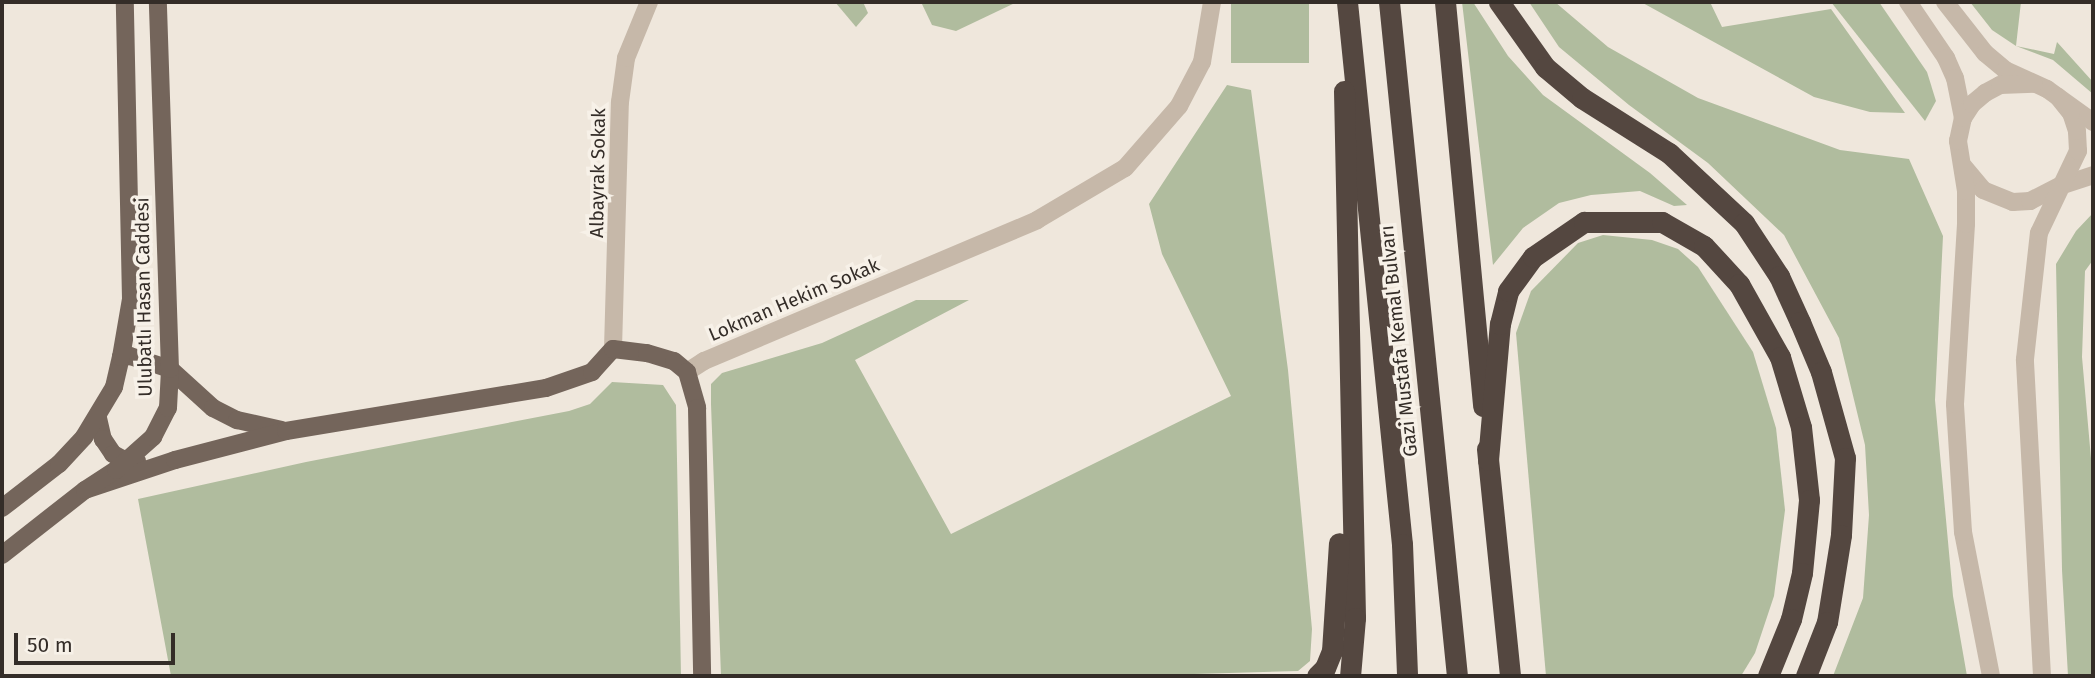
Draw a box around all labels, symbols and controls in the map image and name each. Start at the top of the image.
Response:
street label: Albayrak Sokak [585,108,611,238]
street label: Ulubatlı Hasan Caddesi [131,197,157,397]
street label: Gazi Mustafa Kemal Bulvarı [1376,224,1422,458]
street label: Lokman Hekim Sokak [705,254,883,346]
scale bar [18,618,178,662]
text: 50 m [27,632,73,658]

